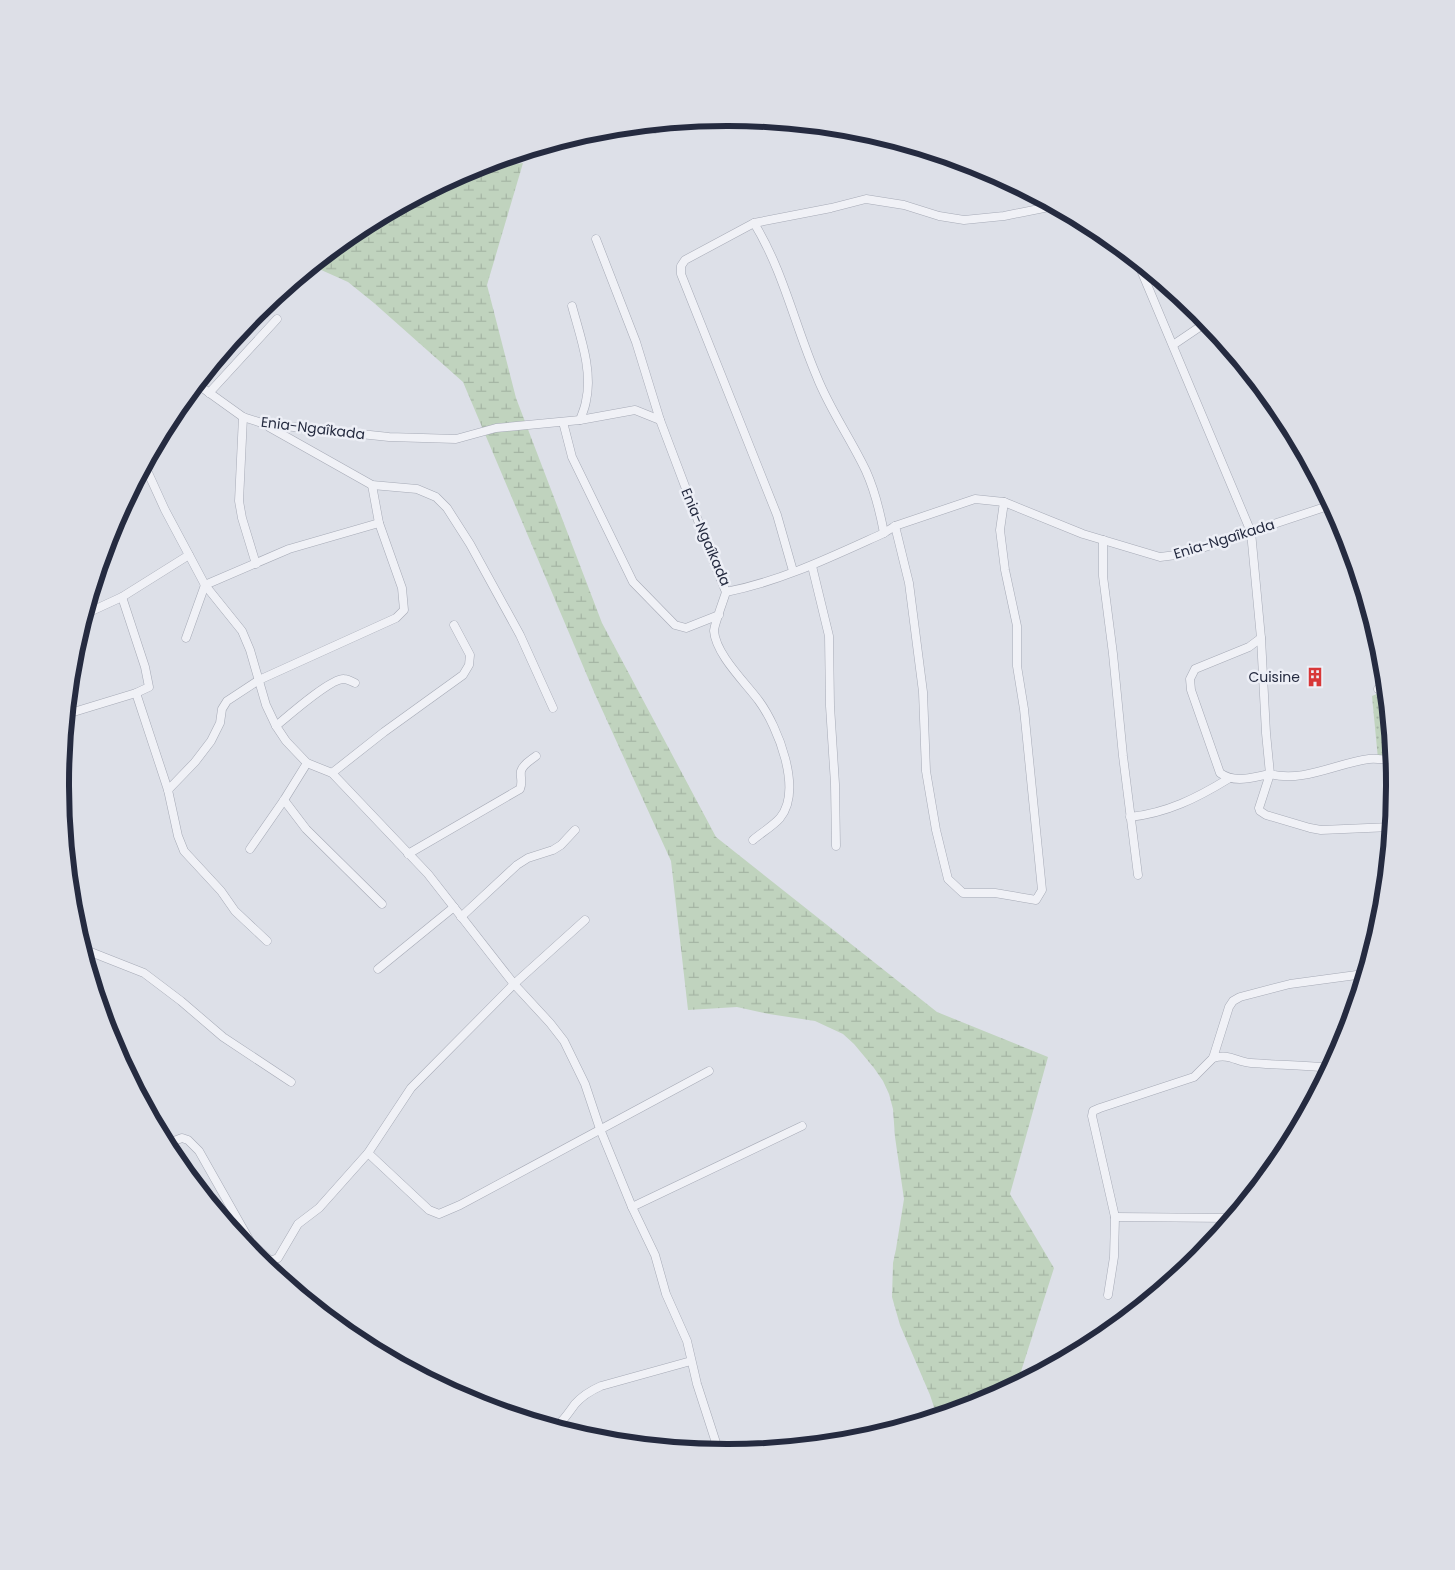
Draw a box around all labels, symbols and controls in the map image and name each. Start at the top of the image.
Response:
street label: Enia-Ngaîkada [260,412,366,444]
street label: Enia-Ngaîkada [676,485,736,589]
street label: Enia-Ngaîkada [1171,514,1277,564]
building icon: Cuisine [1304,666,1326,688]
place label: Cuisine [1248,667,1300,687]

